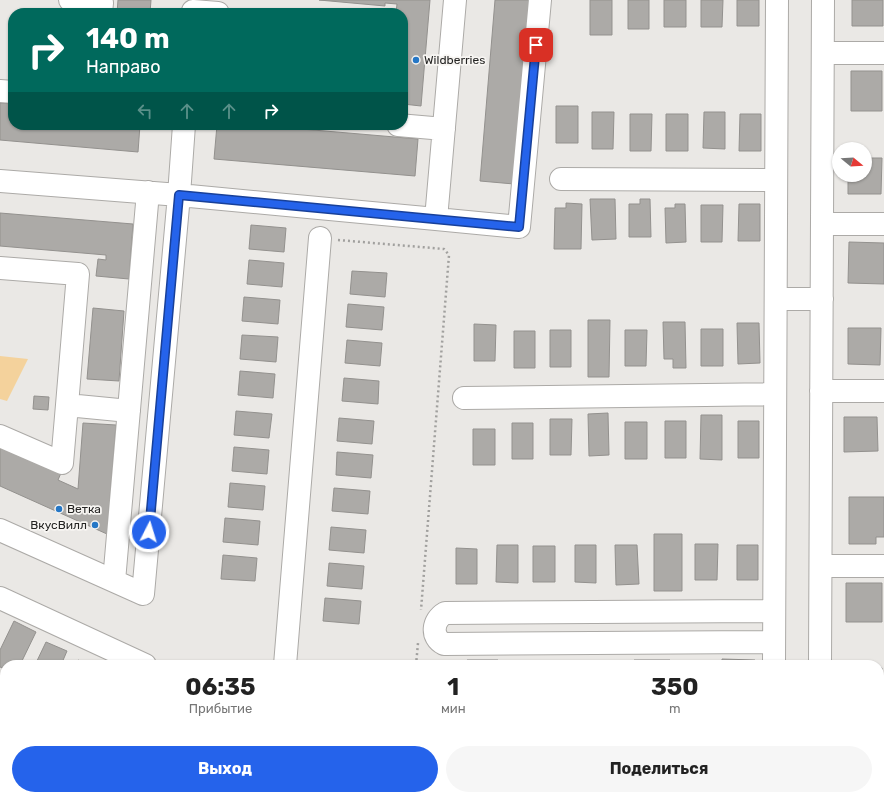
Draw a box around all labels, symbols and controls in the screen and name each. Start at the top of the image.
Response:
text: 140 m [86,22,170,55]
icon: right [20,24,72,76]
pin [519,28,553,62]
icon: arrive [525,34,547,56]
place label: Wildberries [424,53,485,67]
marker: Wildberries [411,55,421,65]
text: Направо [86,56,161,78]
icon: left [134,100,156,122]
icon: ahead [176,100,198,122]
icon: ahead [218,100,240,122]
icon: right [260,100,282,122]
north arrow [832,142,872,182]
map controls [832,142,872,182]
place label: Ветка [67,502,101,516]
marker: Ветка [54,504,64,514]
position arrow [128,511,170,553]
place label: ВкусВилл [30,518,87,532]
marker: ВкусВилл [90,520,100,530]
text: 06:35 [185,673,256,701]
text: 1 [447,673,459,701]
text: 350 [651,673,699,701]
text: Прибытие [189,701,252,716]
text: мин [441,701,466,716]
text: m [669,701,681,716]
button: Выход [12,746,438,792]
button: Поделиться [446,746,872,792]

